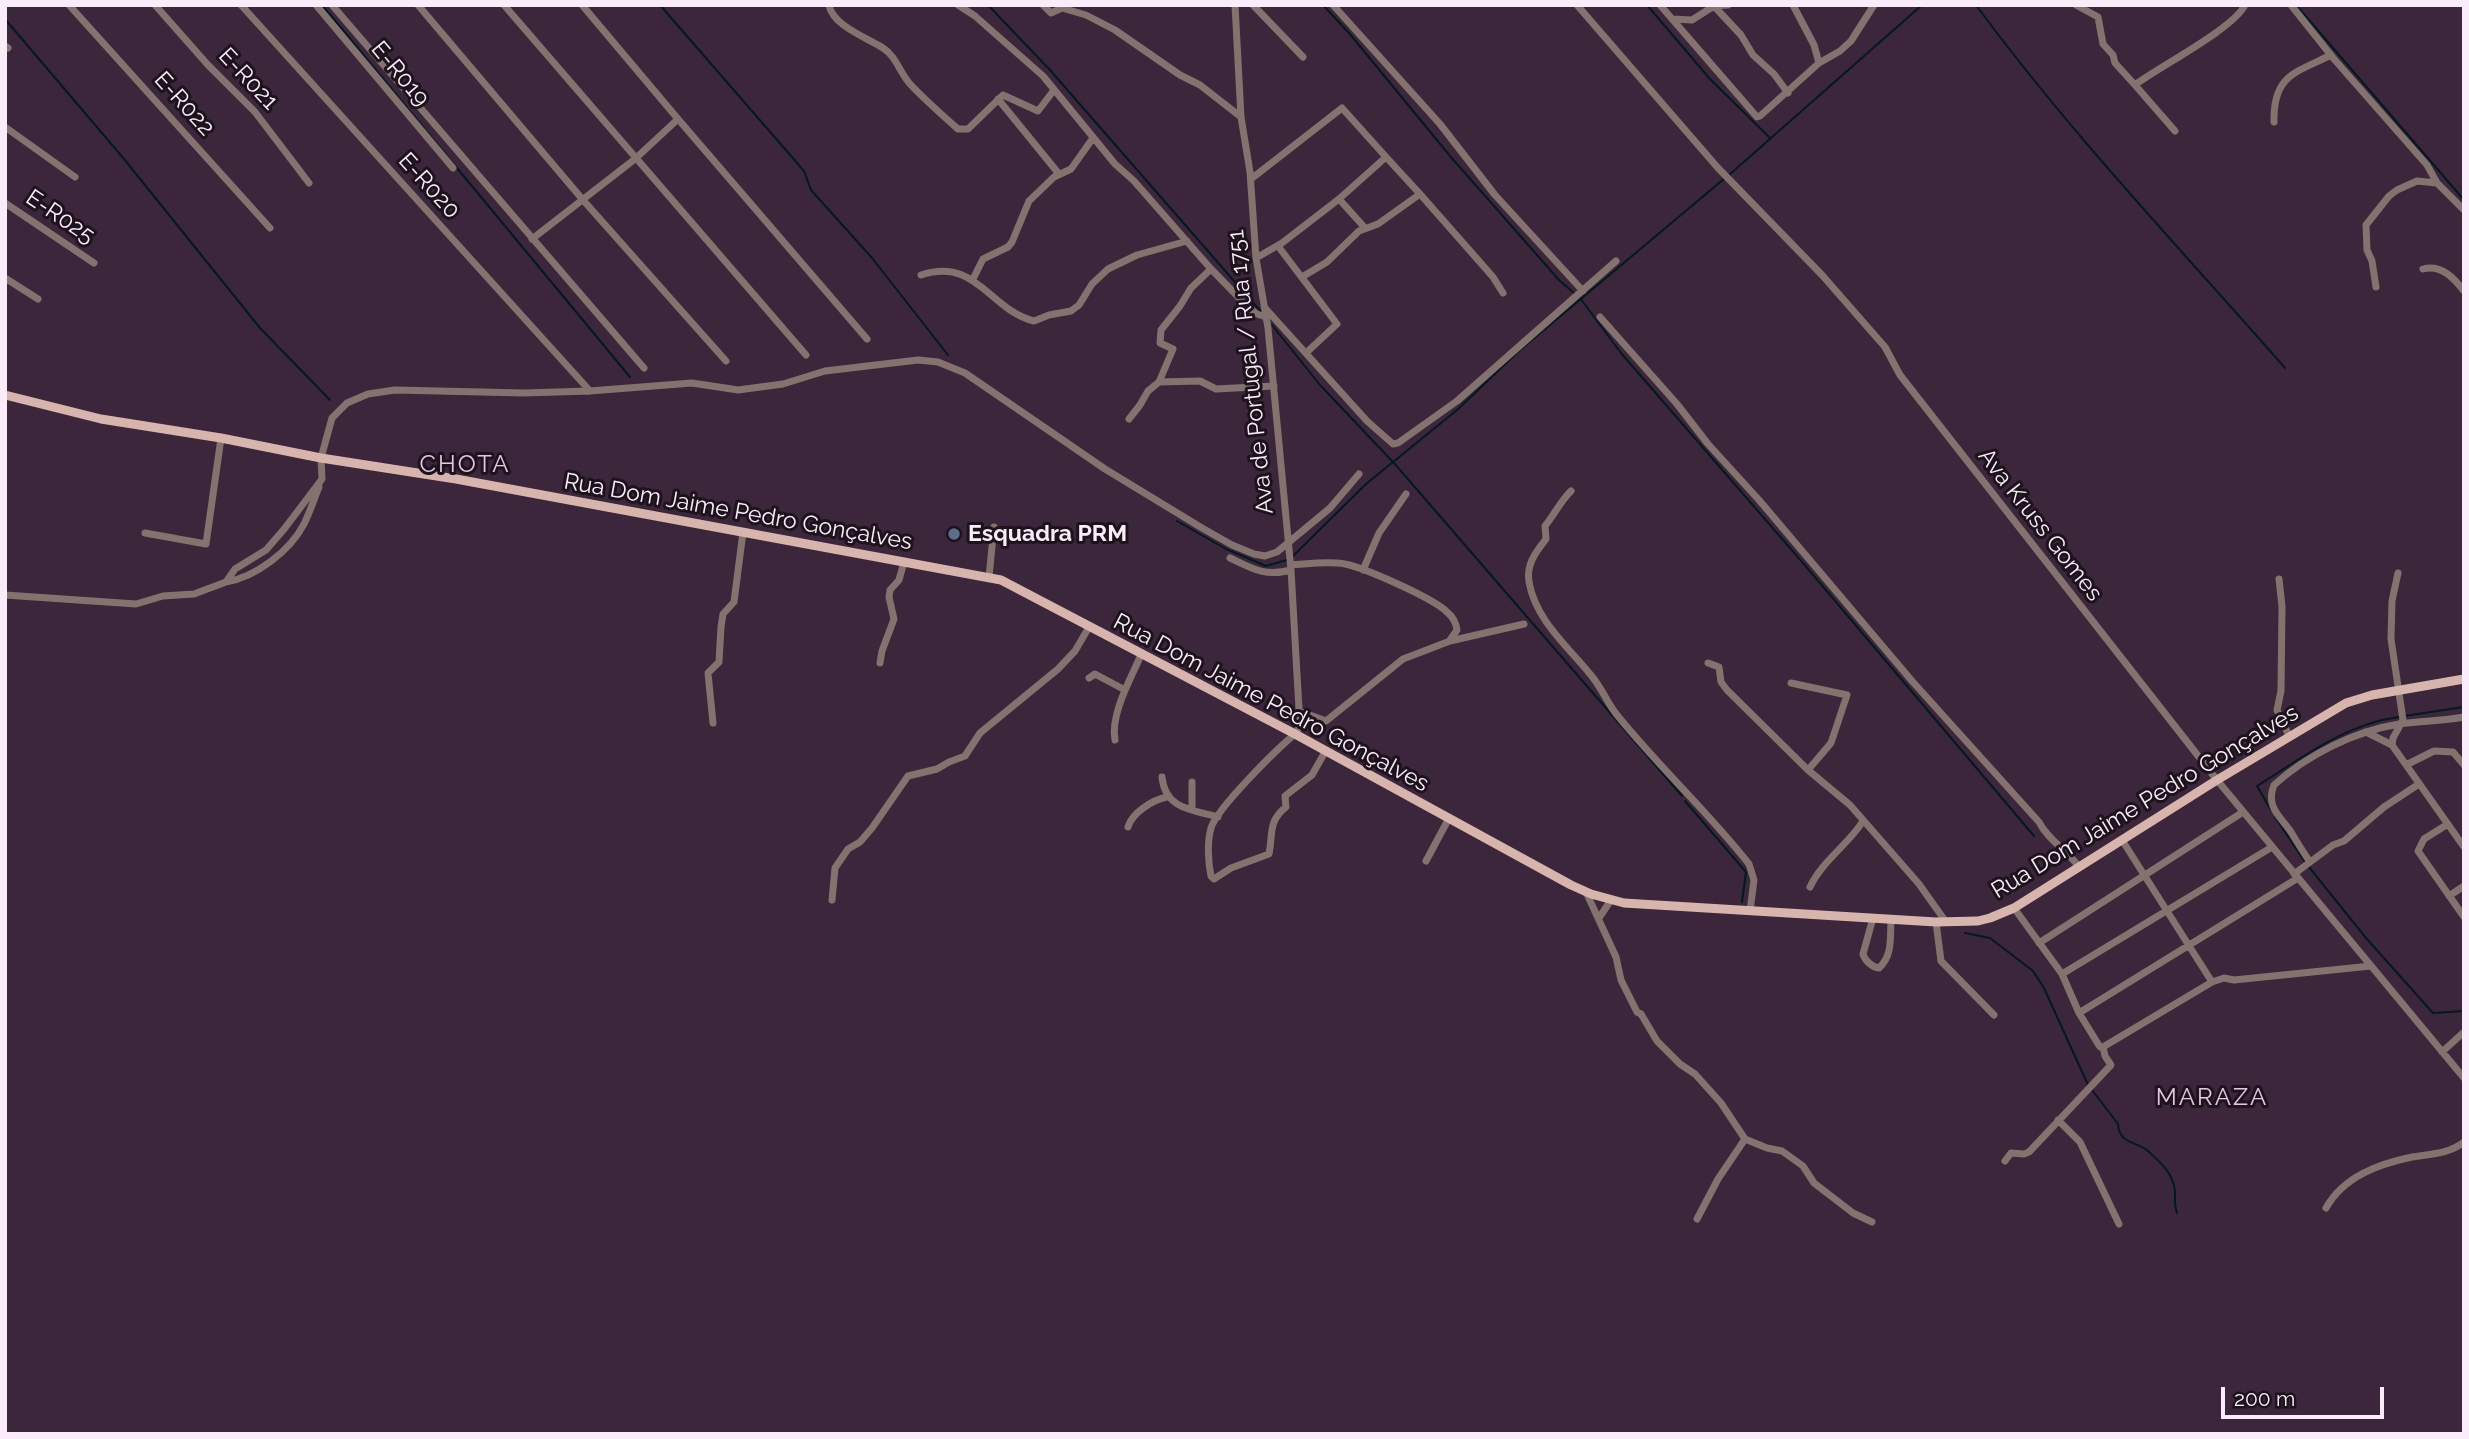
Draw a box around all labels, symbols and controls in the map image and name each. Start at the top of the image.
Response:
street label: E-R019 [365,36,435,112]
street label: E-R021 [212,42,284,116]
street label: E-R022 [148,66,220,142]
street label: E-R020 [392,148,466,224]
street label: E-R025 [20,184,100,250]
street label: Ava de Portugal / Rua 1751 [1222,229,1280,515]
street label: Ava Kruss Gomes [1972,443,2108,607]
district label: CHOTA [420,451,510,479]
street label: Rua Dom Jaime Pedro Gonçalves [562,468,914,556]
place label: Esquadra PRM [968,520,1127,548]
marker: Esquadra PRM [946,526,962,542]
street label: Rua Dom Jaime Pedro Gonçalves [1109,608,1433,798]
street label: Rua Dom Jaime Pedro Gonçalves [1987,699,2303,905]
district label: MARAZA [2157,1084,2267,1112]
scale bar [2224,1372,2387,1416]
text: 200 m [2234,1386,2295,1411]

